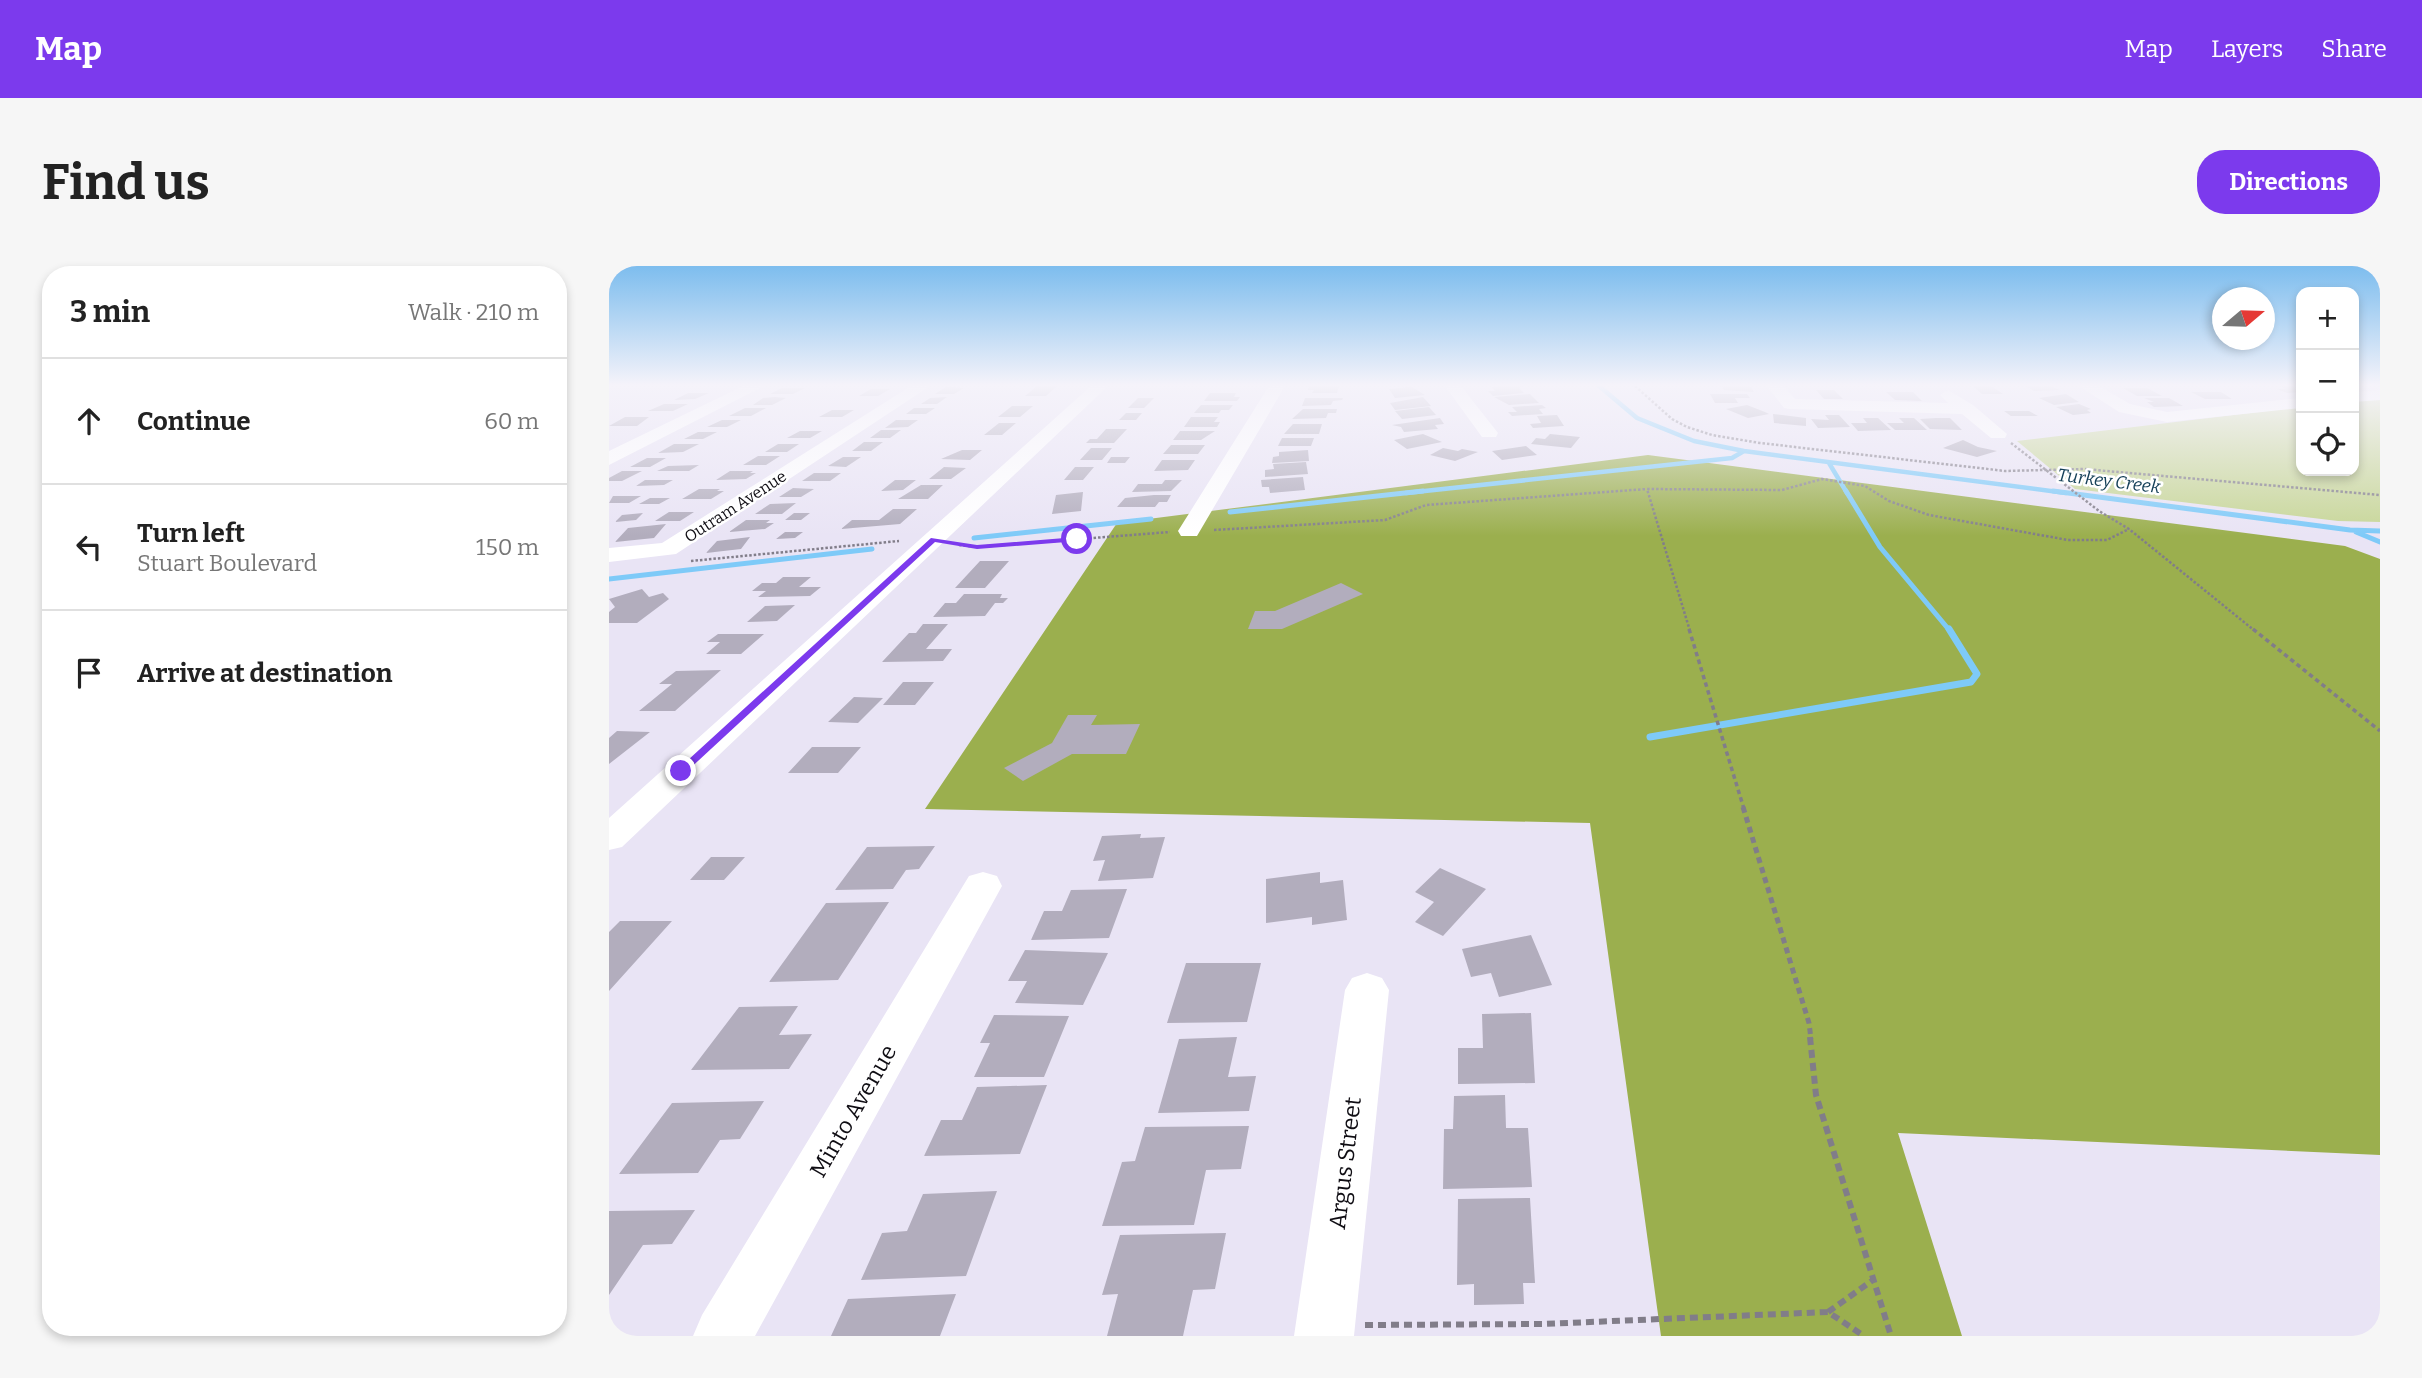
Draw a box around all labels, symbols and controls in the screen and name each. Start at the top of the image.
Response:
text: Map [35,29,102,69]
text: Map [2125,35,2173,63]
text: Layers [2211,35,2283,63]
text: Share [2321,35,2387,63]
button: Directions [2197,150,2380,214]
text: Find us [42,153,210,212]
north arrow [2212,287,2275,350]
map controls [2296,287,2359,476]
button: + [2296,287,2359,350]
text: 3 min [70,294,150,330]
text: Walk · 210 m [408,298,539,326]
button: − [2296,350,2359,413]
icon: ahead [70,402,108,440]
text: Continue [137,406,251,437]
text: 60 m [484,407,539,435]
button: locate [2296,413,2359,476]
water label: Turkey Creek [2056,464,2162,498]
street label: Outram Avenue [681,466,790,546]
text: Turn left [137,518,245,549]
route start [1061,523,1092,554]
icon: left [70,528,108,566]
text: 150 m [476,533,539,561]
text: Stuart Boulevard [137,549,317,577]
icon: arrive [70,654,108,692]
text: Arrive at destination [137,658,392,689]
route end [665,755,696,786]
street label: Minto Avenue [804,1040,902,1182]
street label: Argus Street [1323,1095,1367,1231]

